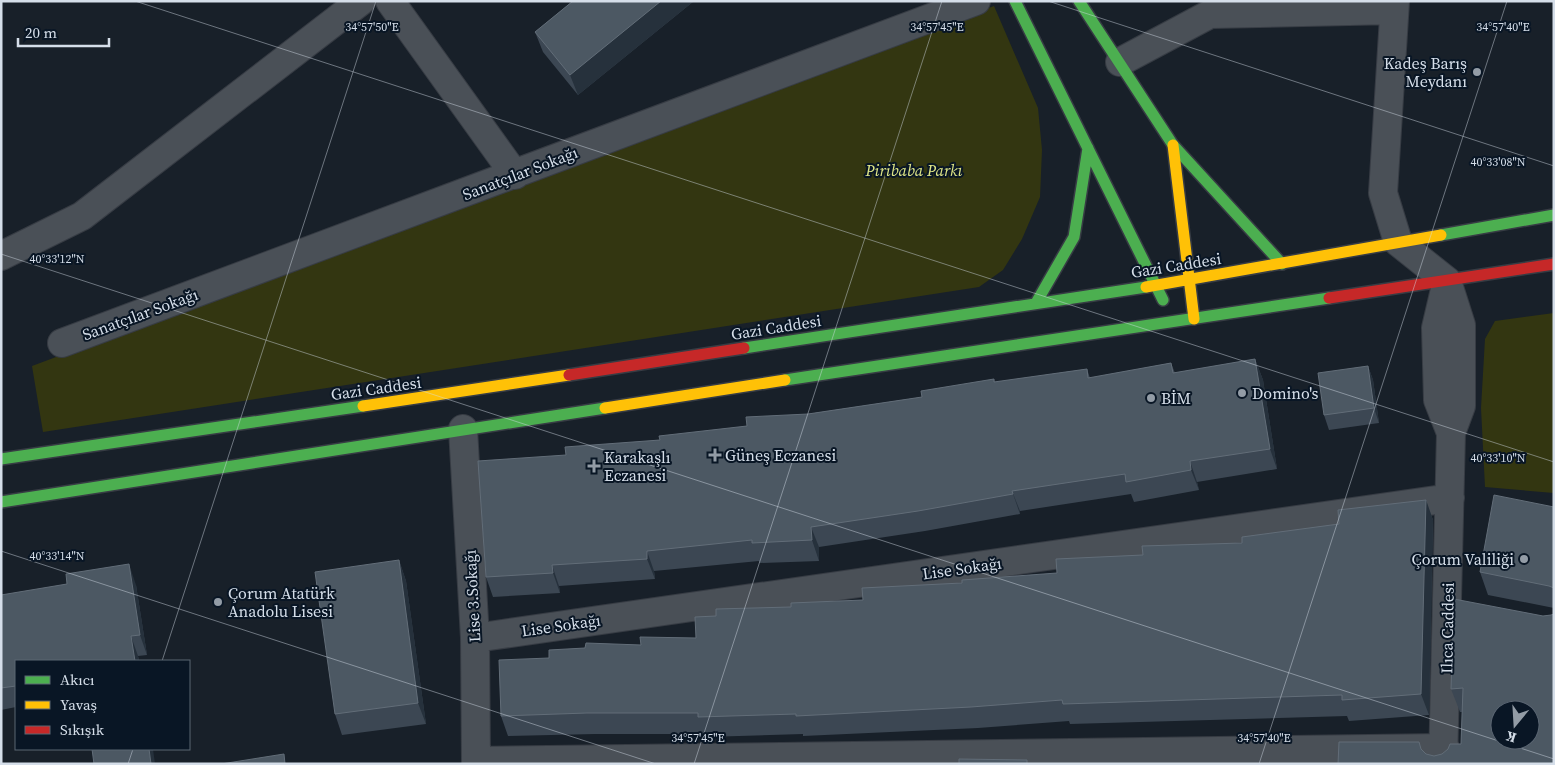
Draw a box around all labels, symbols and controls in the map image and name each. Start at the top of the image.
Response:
scale bar [18,15,109,47]
text: 34°57'50"E [345,19,399,35]
text: 34°57'45"E [910,19,964,35]
text: 34°57'40"E [1476,19,1530,35]
text: 20 m [25,22,57,43]
place label: Kadeş Barış Meydanı [1384,52,1467,92]
marker: Kadeş Barış Meydanı [1471,66,1483,78]
street label: Sanatçılar Sokağı [459,141,581,205]
text: 40°33'08"N [1470,154,1526,170]
park label: Piribaba Parkı [865,159,963,181]
street label: Gazi Caddesi [1129,247,1223,283]
text: 40°33'12"N [29,251,85,267]
street label: Sanatçılar Sokağı [79,283,201,345]
street label: Gazi Caddesi [729,309,823,345]
street label: Gazi Caddesi [329,371,423,405]
place label: Domino's [1252,382,1319,404]
place label: BİM [1161,387,1191,409]
marker: Domino's [1236,387,1248,399]
marker: BİM [1145,392,1157,404]
place label: Güneş Eczanesi [725,444,836,466]
place label: Karakaşlı Eczanesi [604,446,671,486]
marker: Güneş Eczanesi [709,449,721,461]
text: 40°33'10"N [1470,450,1526,466]
marker: Karakaşlı Eczanesi [588,460,600,472]
text: 40°33'14"N [29,548,85,564]
place label: Çorum Valiliği [1412,548,1514,570]
street label: Lise 3.Sokağı [459,549,485,643]
street label: Lise Sokağı [921,552,1003,584]
marker: Çorum Valiliği [1518,553,1530,565]
place label: Çorum Atatürk Anadolu Lisesi [228,582,335,622]
street label: Ilıca Caddesi [1435,582,1459,674]
marker: Çorum Atatürk Anadolu Lisesi [212,596,224,608]
street label: Lise Sokağı [520,609,602,641]
legend [15,660,190,750]
text: Akıcı [60,669,94,690]
text: Yavaş [60,694,97,715]
north arrow [1490,700,1540,750]
text: Sıkışık [60,719,105,740]
text: K [1503,726,1519,748]
text: 34°57'45"E [671,730,725,746]
text: 34°57'40"E [1237,730,1291,746]

